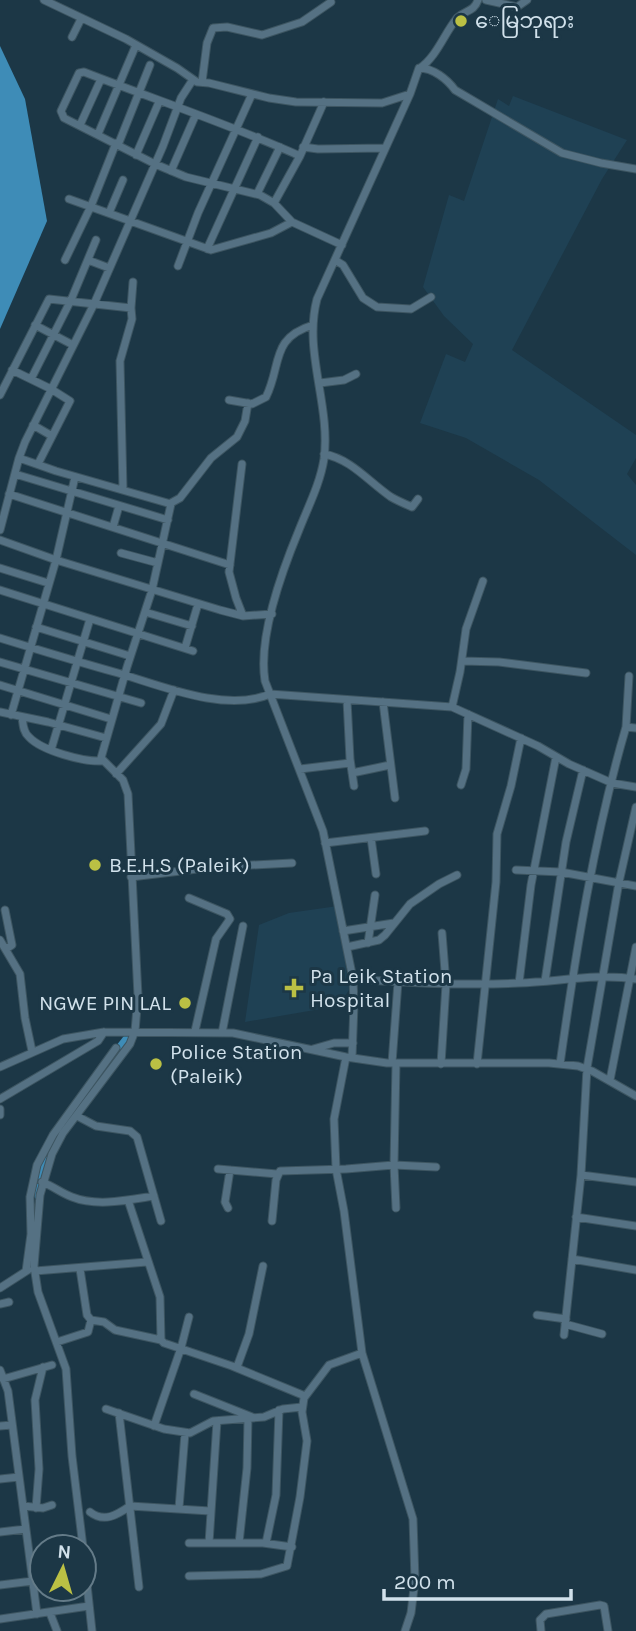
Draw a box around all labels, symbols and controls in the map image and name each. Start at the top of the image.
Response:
place label: ေမြဘုရား [475,6,574,38]
marker: ေမြဘုရား [453,13,469,29]
place label: B.E.H.S (Paleik) [109,853,250,877]
marker: B.E.H.S (Paleik) [87,857,103,873]
place label: Pa Leik Station Hospital [310,964,452,1012]
marker: Pa Leik Station Hospital [284,978,304,998]
place label: NGWE PIN LAL [39,991,171,1015]
marker: NGWE PIN LAL [177,995,193,1011]
place label: Police Station (Paleik) [170,1040,302,1088]
marker: Police Station (Paleik) [148,1056,164,1072]
north arrow [28,1533,98,1603]
text: N [57,1541,72,1564]
scale bar [384,1558,571,1602]
text: 200 m [394,1570,456,1594]

